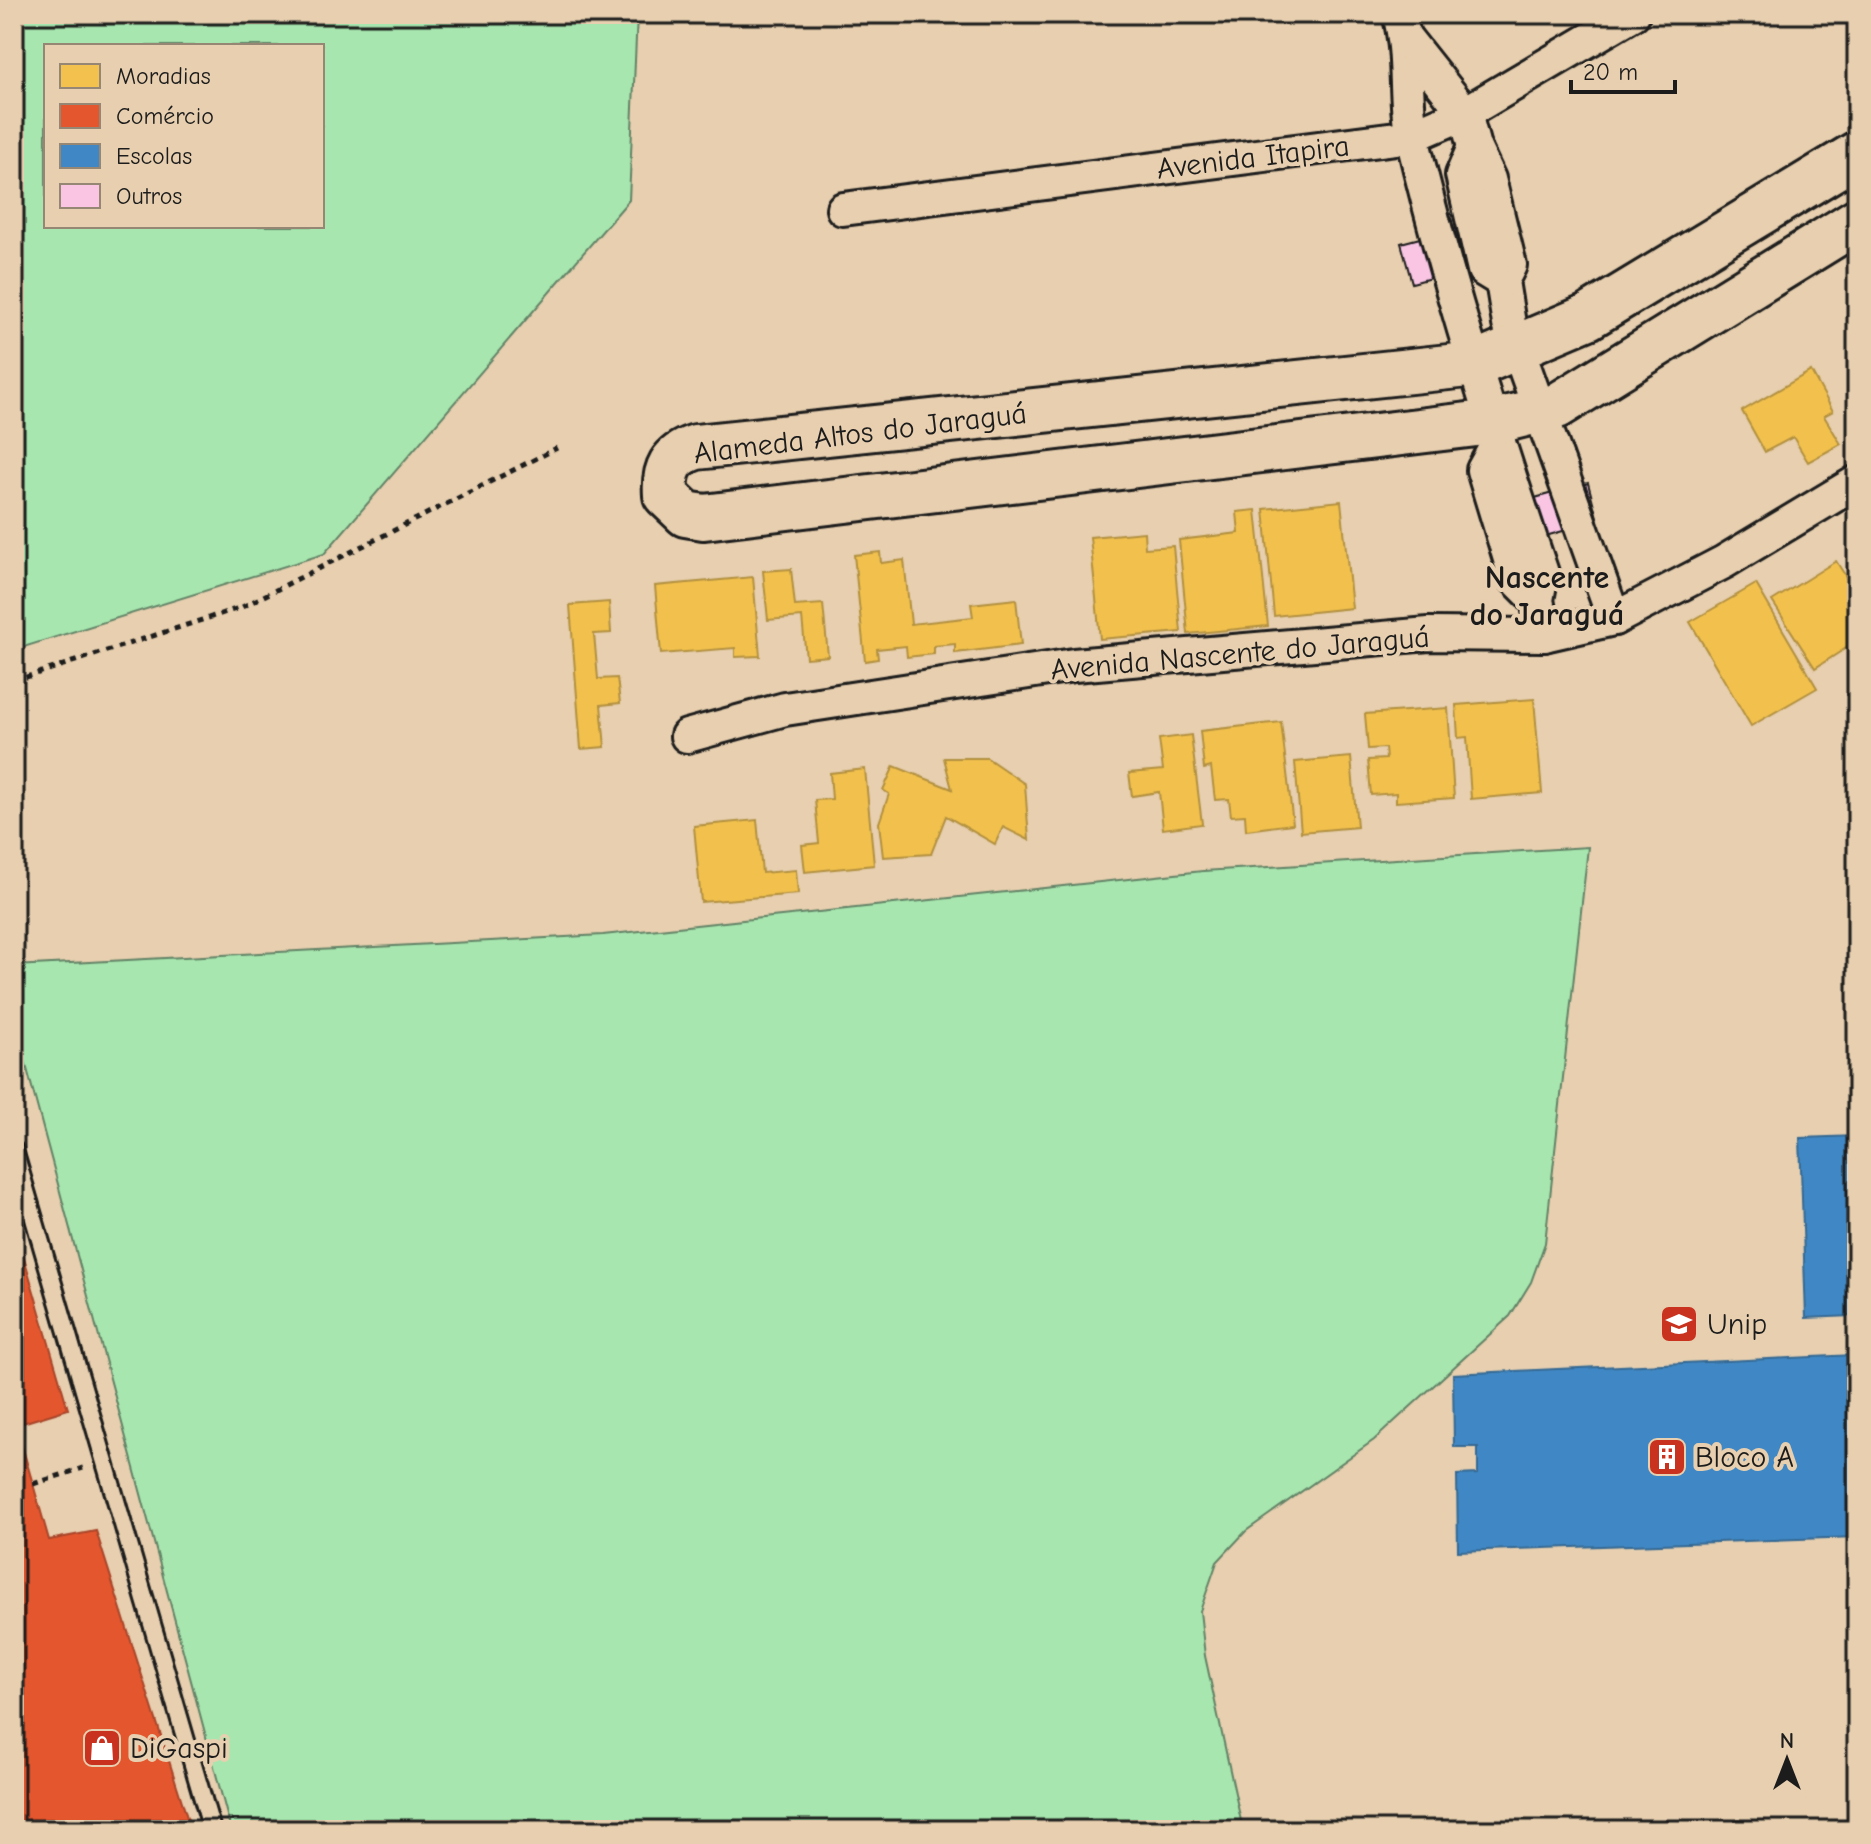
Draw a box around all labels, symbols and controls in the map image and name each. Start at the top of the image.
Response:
legend [44,44,324,228]
scale bar [1571,44,1675,94]
text: 20 m [1583,58,1638,86]
text: Moradias [116,62,211,90]
text: Comércio [116,102,214,130]
street label: Avenida Itapira [1155,128,1351,187]
text: Escolas [116,142,192,170]
text: Outros [116,182,182,210]
street label: Alameda Altos do Jaraguá [692,396,1028,471]
district label: Nascente do Jaraguá [1470,559,1624,633]
street label: Avenida Nascente do Jaraguá [1049,619,1431,687]
school or university icon: Unip [1658,1303,1700,1345]
place label: Unip [1707,1307,1767,1342]
building icon: Bloco A [1646,1436,1688,1478]
place label: Bloco A [1695,1440,1794,1475]
north arrow [1747,1720,1827,1800]
shop icon: DiGaspi [81,1727,123,1769]
text: N [1780,1728,1794,1754]
place label: DiGaspi [130,1731,228,1766]

